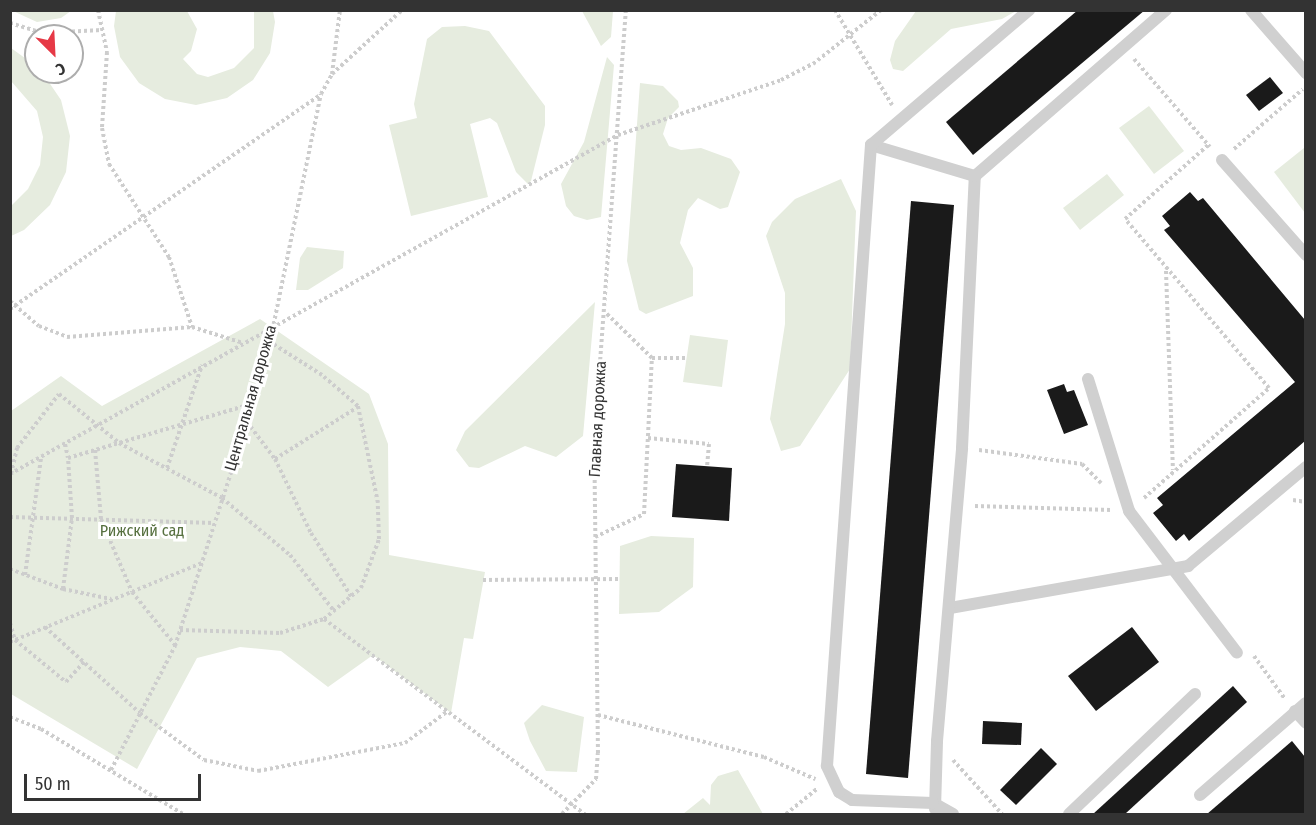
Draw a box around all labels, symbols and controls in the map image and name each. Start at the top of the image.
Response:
north arrow [24,24,84,84]
text: С [53,59,68,79]
street label: Центральная дорожка [221,323,281,473]
street label: Главная дорожка [585,360,611,478]
park label: Рижский сад [100,521,184,541]
scale bar [27,762,204,800]
text: 50 m [35,773,71,795]

